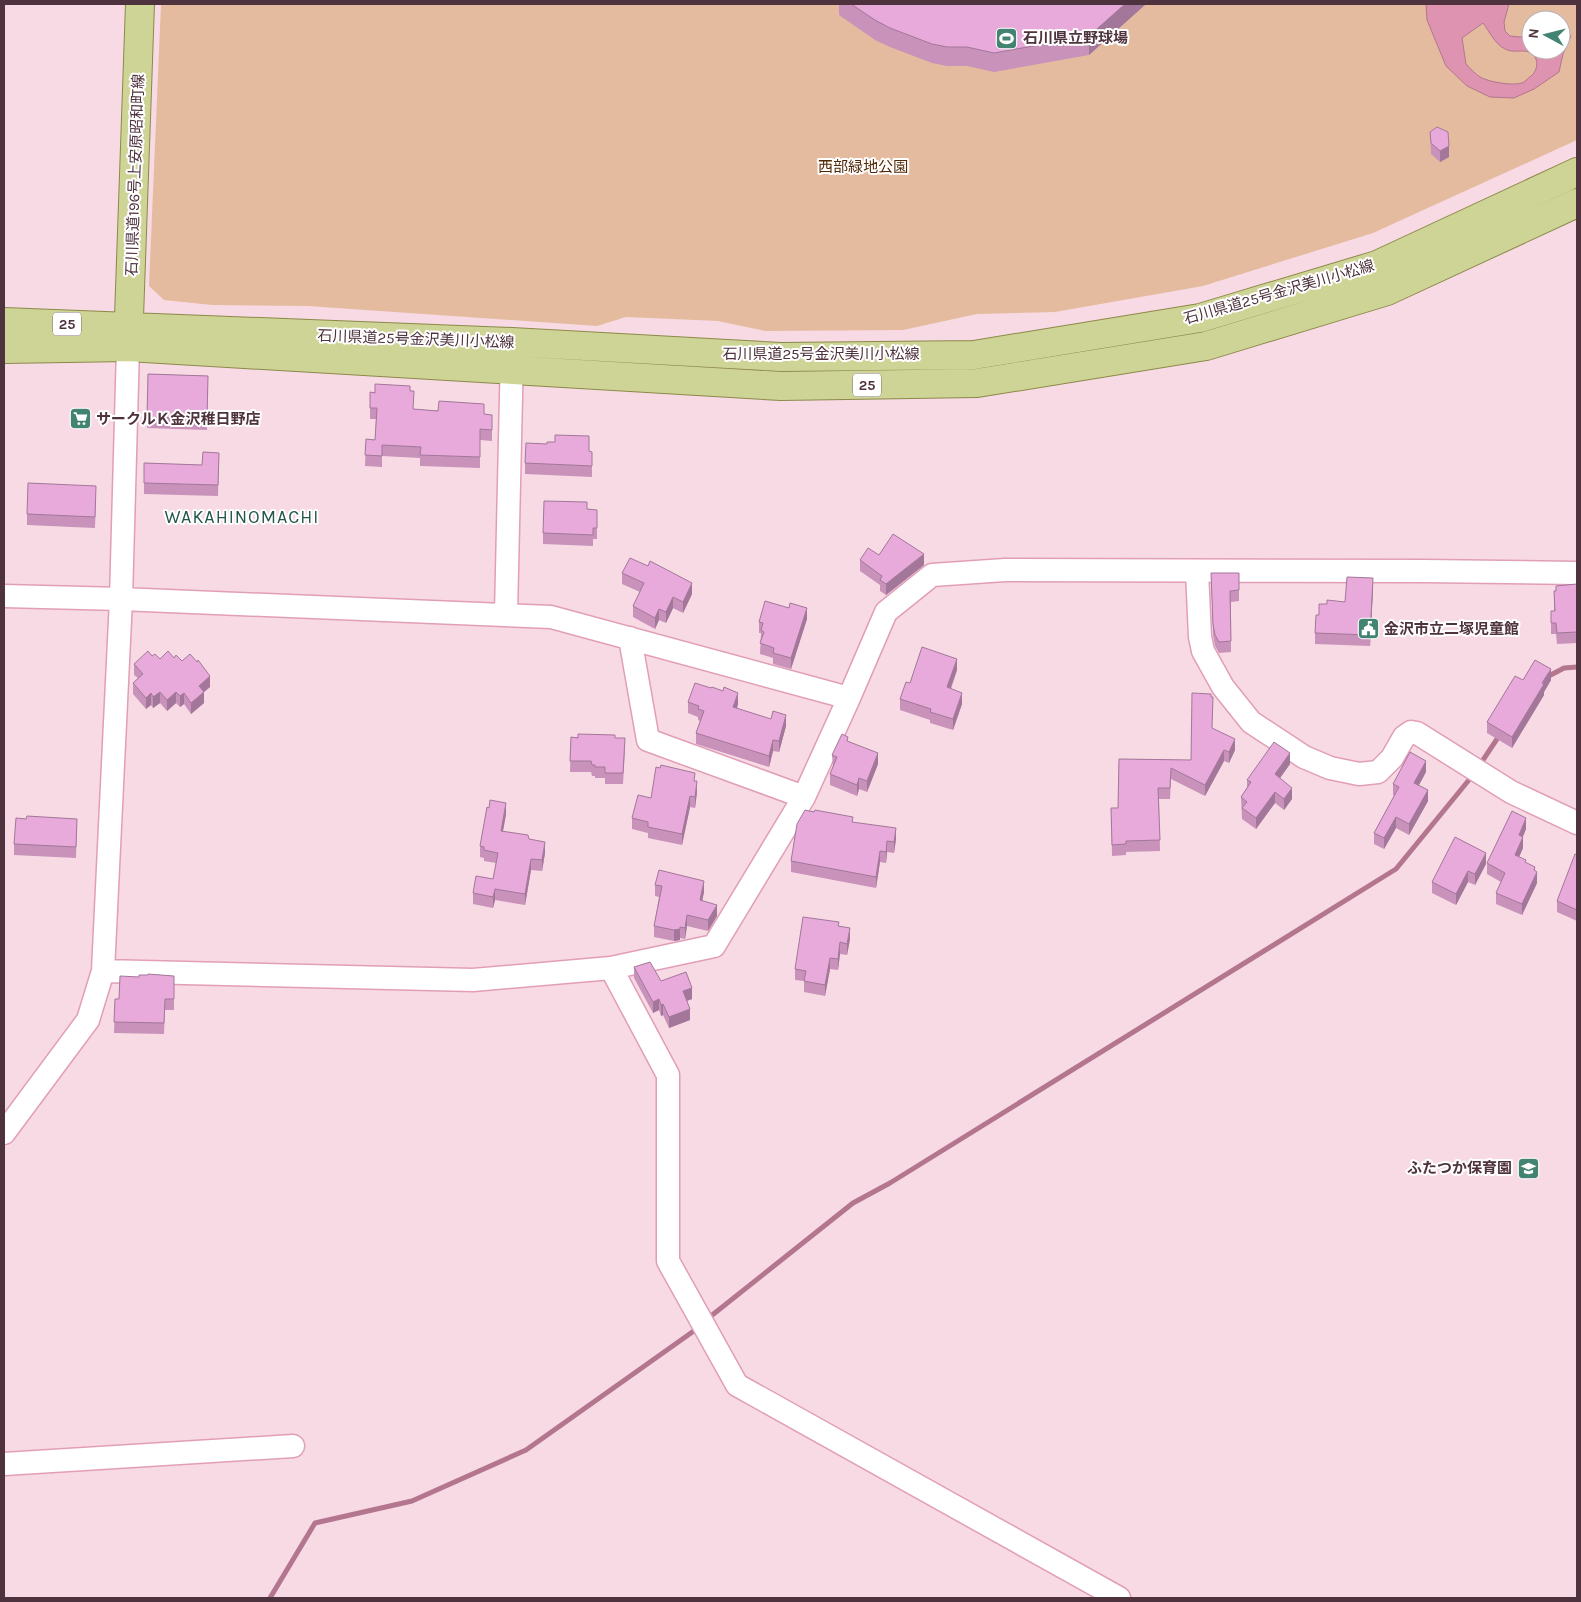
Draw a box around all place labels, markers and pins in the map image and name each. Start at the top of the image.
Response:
sports icon: 石川県立野球場 [995,26,1019,50]
place label: 石川県立野球場 [1023,29,1128,47]
supermarket icon: サークルＫ金沢稚日野店 [68,407,92,431]
place label: サークルＫ金沢稚日野店 [96,410,261,428]
public building icon: 金沢市立二塚児童館 [1356,617,1380,641]
place label: 金沢市立二塚児童館 [1384,620,1519,638]
school or university icon: ふたつか保育園 [1516,1156,1540,1180]
place label: ふたつか保育園 [1407,1159,1512,1177]

